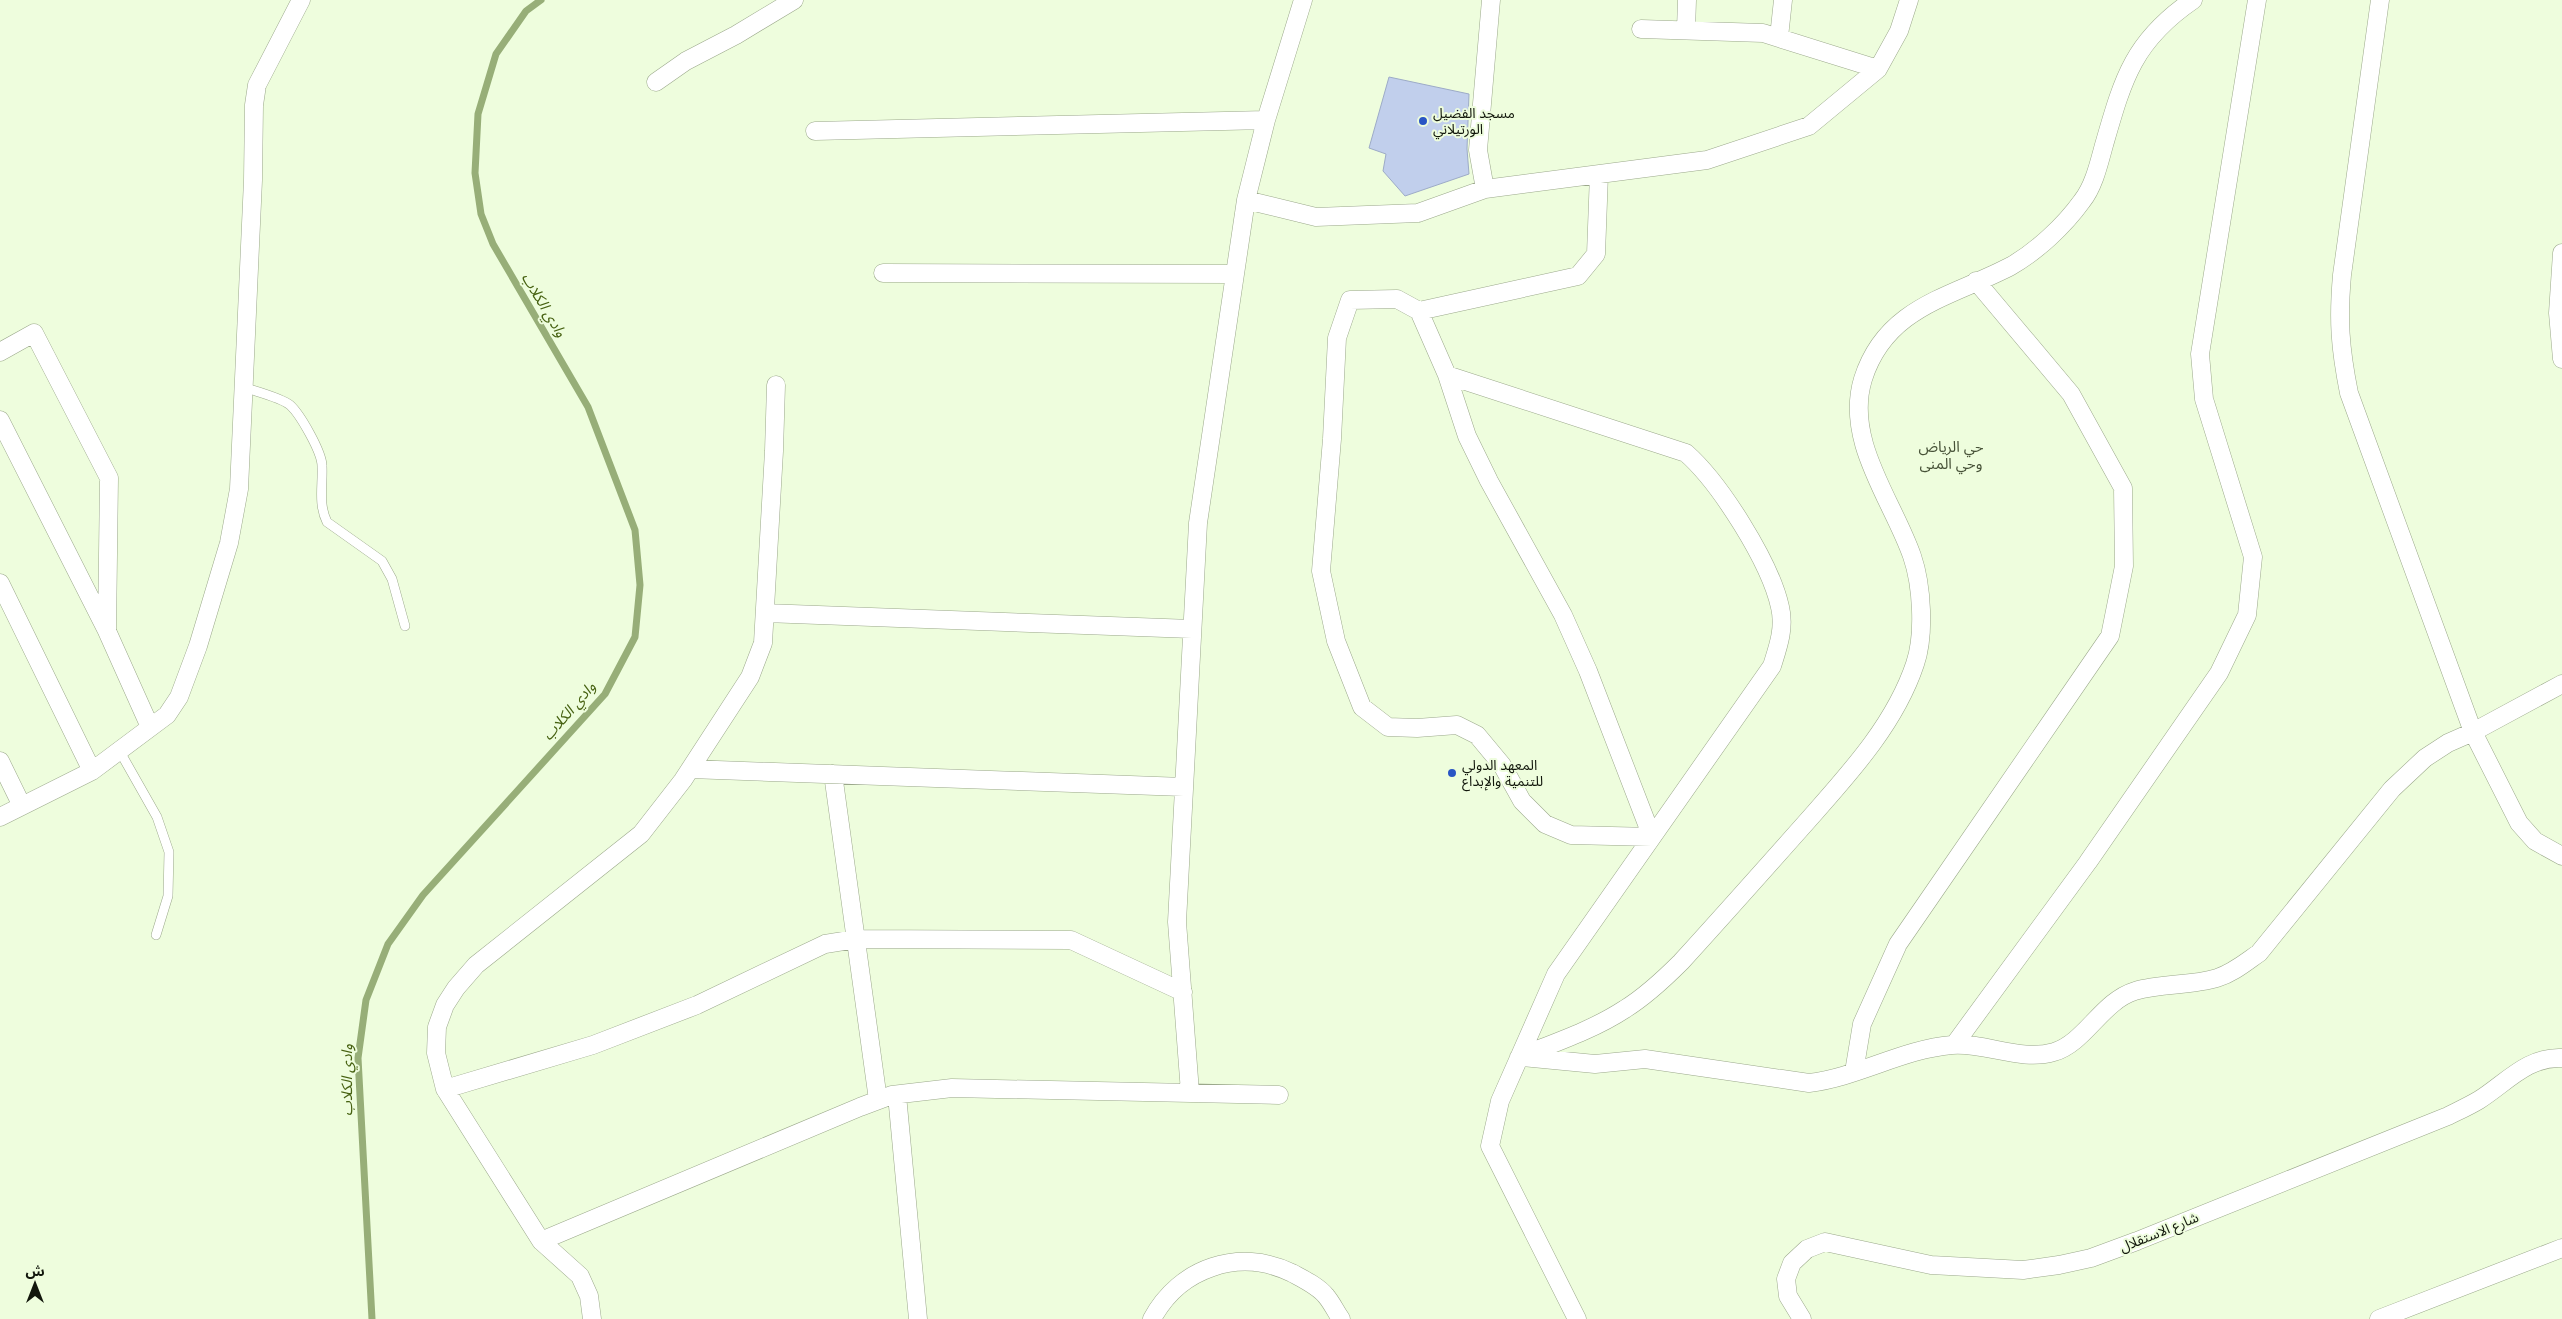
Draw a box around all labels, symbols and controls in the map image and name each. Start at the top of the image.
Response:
place label: مسجد الفضيل الورتيلاني [1433,104,1515,140]
marker: مسجد الفضيل الورتيلاني [1417,115,1429,127]
water label: وادي الكلاب [516,269,571,342]
district label: حي الرياض وحي المنى [1918,437,1984,475]
water label: وادي الكلاب [538,677,601,746]
place label: المعهد الدولي للتنمية والإبداع [1462,756,1543,792]
marker: المعهد الدولي للتنمية والإبداع [1446,767,1458,779]
water label: وادي الكلاب [337,1044,358,1116]
street label: شارع الاستقلال [2117,1208,2202,1258]
north arrow [10,1259,60,1309]
text: ش [25,1262,45,1280]

